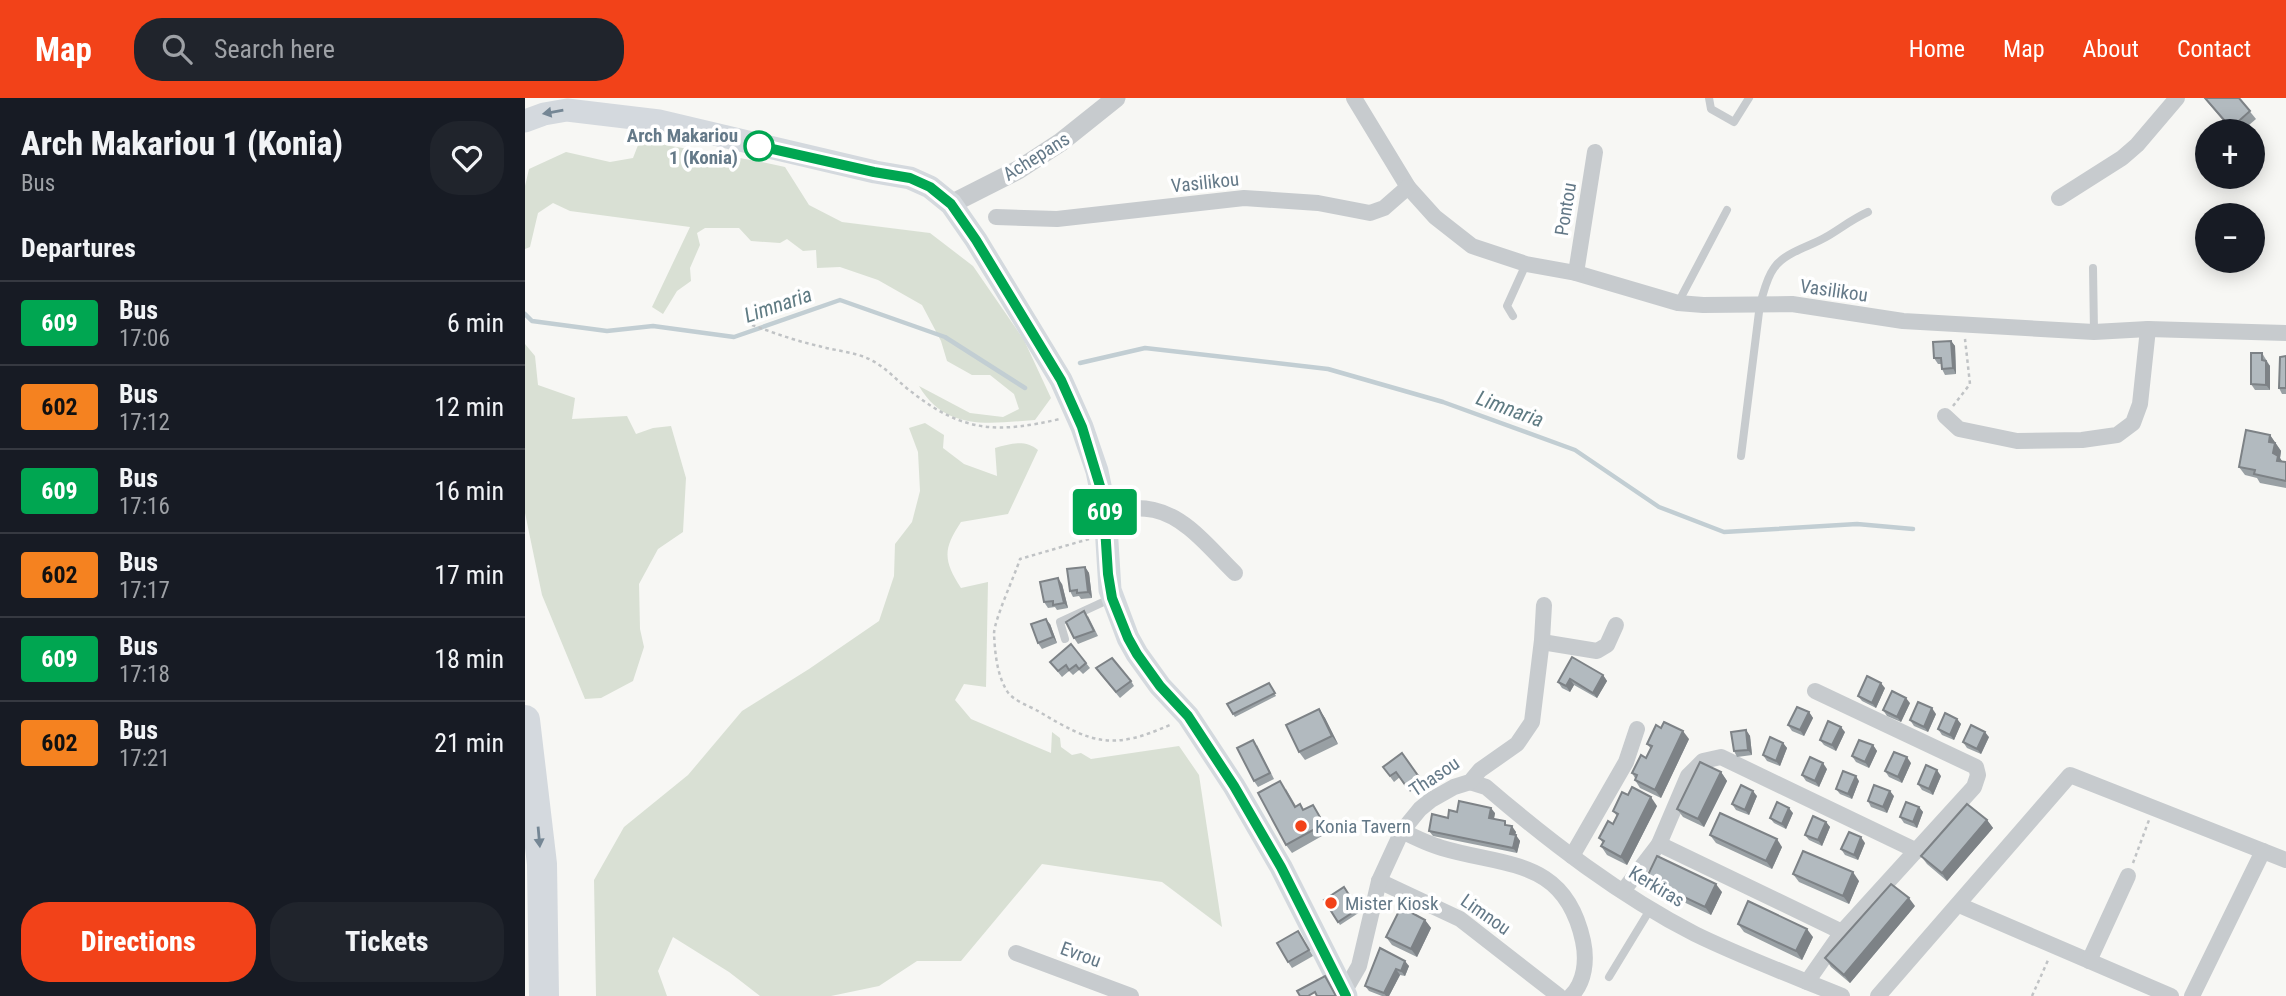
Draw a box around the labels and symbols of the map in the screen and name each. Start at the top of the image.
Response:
one-way arrow [542,107,564,118]
place label: Arch Makariou 1 (Konia) [627,124,738,169]
street label: Achepans [999,127,1074,186]
marker: Arch Makariou 1 (Konia) [744,131,774,161]
street label: Vasilikou [1170,167,1240,198]
street label: Pontou [1550,181,1581,237]
street label: Vasilikou [1798,274,1869,307]
water label: Limnaria [741,282,815,328]
water label: Limnaria [1473,386,1547,432]
line badge: 609 [1065,489,1145,535]
street label: Thasou [1405,751,1464,801]
place label: Konia Tavern [1315,815,1411,838]
marker: Konia Tavern [1293,818,1309,834]
one-way arrow [534,826,545,848]
street label: Kerkiras [1625,861,1689,912]
street label: Limnou [1456,889,1515,940]
place label: Mister Kiosk [1345,892,1439,915]
marker: Mister Kiosk [1323,895,1339,911]
street label: Evrou [1057,937,1104,972]

